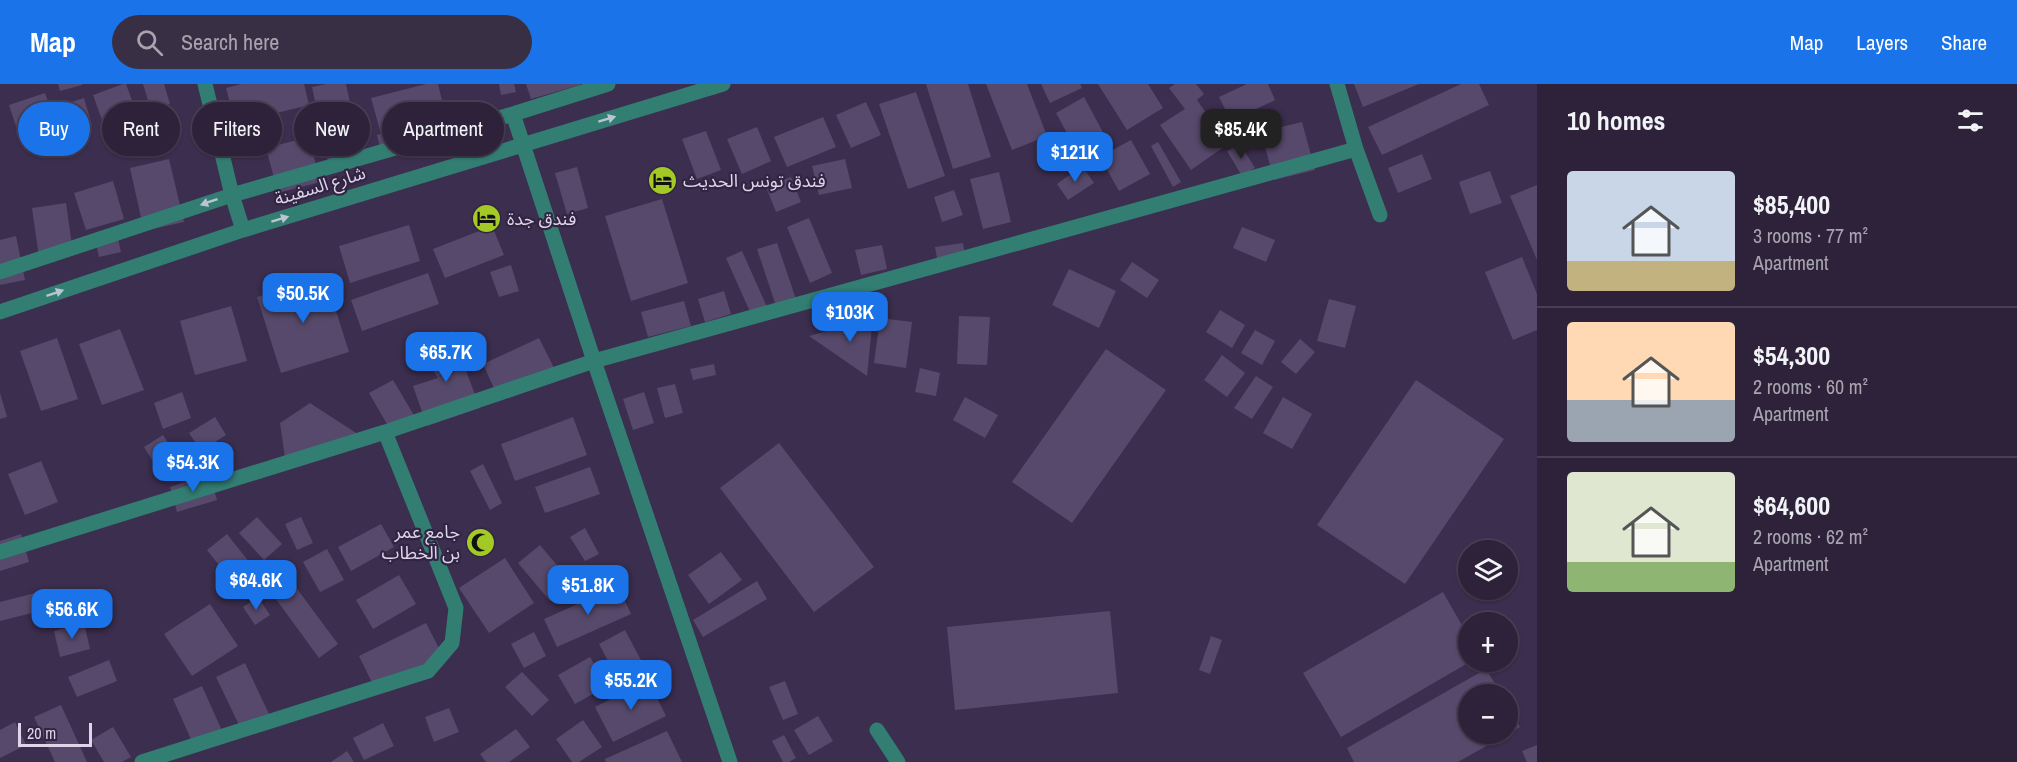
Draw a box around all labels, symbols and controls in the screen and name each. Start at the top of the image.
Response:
search box [112,15,532,69]
text: Map [30,23,76,61]
icon: search [133,26,166,59]
text: Search here [181,27,279,57]
text: Map [1790,28,1823,57]
text: Layers [1856,28,1908,57]
text: Share [1941,28,1987,57]
chip: Buy [18,102,90,156]
chip: Rent [102,102,180,156]
chip: Filters [192,102,282,156]
chip: New [294,102,370,156]
chip: Apartment [382,102,504,156]
text: 10 homes [1567,103,1665,138]
icon: filters [1954,104,1987,137]
pin: $85.4K [1192,109,1290,160]
one-way arrow [599,114,617,123]
text: $85.4K [1215,115,1267,142]
pin: $121K [1033,132,1117,183]
text: $121K [1051,138,1099,165]
street label: شارع السفينة [271,160,369,213]
hotel icon: فندق تونس الحديث [646,165,678,197]
place label: فندق تونس الحديث [683,168,826,193]
text: $85,400 [1753,187,1830,222]
icon: home [1615,195,1687,267]
one-way arrow [200,198,218,208]
hotel icon: فندق جدة [470,203,502,235]
place label: فندق جدة [507,206,576,231]
one-way arrow [271,214,289,223]
text: 3 rooms · 77 m² [1753,222,1868,249]
text: Apartment [1753,249,1829,276]
pin: $50.5K [254,273,352,324]
text: $50.5K [277,279,329,306]
one-way arrow [46,288,64,298]
pin: $103K [808,292,892,343]
text: $103K [826,298,874,325]
pin: $65.7K [397,332,495,383]
text: $65.7K [420,338,472,365]
text: $54,300 [1753,338,1830,373]
icon: home [1615,346,1687,418]
text: 2 rooms · 60 m² [1753,373,1868,400]
text: Apartment [1753,400,1829,427]
pin: $54.3K [144,442,242,493]
text: $54.3K [167,448,219,475]
text: $64,600 [1753,488,1830,523]
icon: home [1615,496,1687,568]
place label: جامع عمر بن الخطاب [382,519,460,565]
text: 2 rooms · 62 m² [1753,523,1868,550]
mosque icon: جامع عمر بن الخطاب [465,526,497,558]
map controls [1458,540,1518,744]
button: layers [1458,540,1518,600]
text: Apartment [1753,550,1829,577]
pin: $64.6K [207,560,305,611]
pin: $51.8K [539,565,637,616]
text: $64.6K [230,566,282,593]
text: $51.8K [562,571,614,598]
pin: $56.6K [23,589,121,640]
text: $56.6K [46,595,98,622]
button: + [1458,612,1518,672]
pin: $55.2K [582,660,680,711]
text: $55.2K [605,666,657,693]
button: − [1458,684,1518,744]
scale bar [18,720,92,748]
text: 20 m [27,722,56,744]

